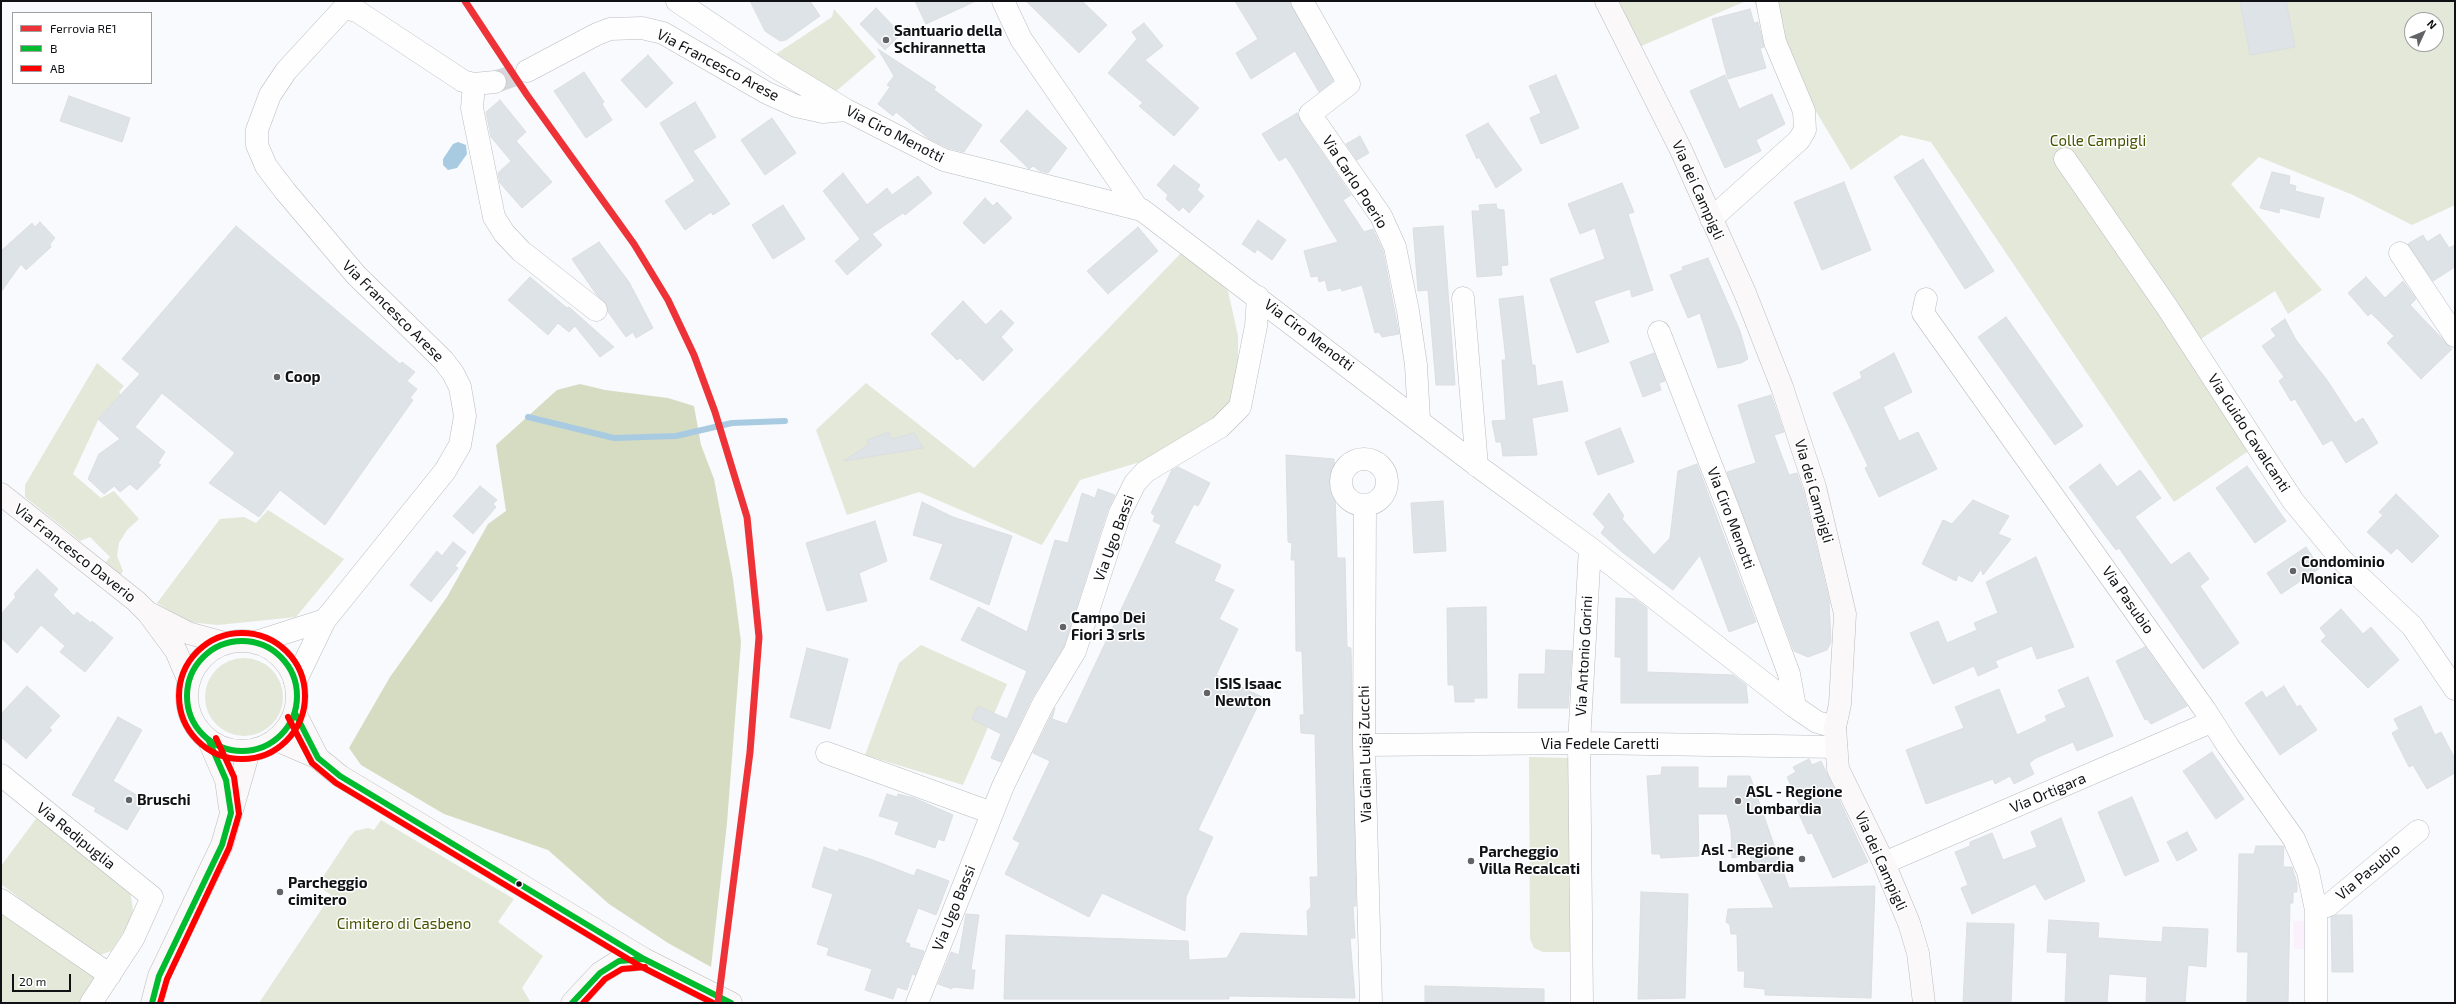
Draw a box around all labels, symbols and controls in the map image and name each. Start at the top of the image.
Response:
legend [12,12,152,84]
north arrow [2404,12,2444,52]
text: N [2425,17,2440,31]
text: Ferrovia RE1 [50,21,116,35]
place label: Santuario della Schirannetta [894,22,1002,57]
street label: Via Francesco Arese [654,25,782,105]
marker: Santuario della Schirannetta [881,35,891,45]
text: B [50,41,57,55]
text: AB [50,61,65,75]
street label: Via Ciro Menotti [843,101,947,167]
street label: Via Carlo Poerio [1318,132,1392,232]
park label: Colle Campigli [2050,132,2146,150]
street label: Via dei Campigli [1668,137,1728,243]
street label: Via Francesco Arese [339,257,447,365]
street label: Via Ciro Menotti [1260,295,1358,375]
place label: Coop [285,368,321,386]
street label: Via Guido Cavalcanti [2204,370,2294,496]
marker: Coop [272,372,282,382]
street label: Via dei Campigli [1791,437,1837,545]
street label: Via Ciro Menotti [1703,464,1759,572]
street label: Via Ugo Bassi [1090,492,1138,584]
street label: Via Francesco Daverio [11,500,139,606]
place label: Condominio Monica [2301,553,2385,588]
street label: Via Pasubio [2098,563,2158,637]
marker: Condominio Monica [2288,566,2298,576]
street label: Via Antonio Gorini [1572,595,1596,717]
place label: Campo Dei Fiori 3 srls [1071,609,1146,644]
marker: Campo Dei Fiori 3 srls [1058,622,1068,632]
place label: ISIS Isaac Newton [1215,675,1282,710]
street label: Via Gian Luigi Zucchi [1355,685,1375,823]
marker: ISIS Isaac Newton [1202,688,1212,698]
street label: Via Fedele Caretti [1541,735,1659,753]
street label: Via Ortigara [2007,769,2089,817]
place label: ASL - Regione Lombardia [1746,783,1843,818]
place label: Bruschi [137,791,191,809]
marker: Bruschi [124,795,134,805]
marker: ASL - Regione Lombardia [1733,796,1743,806]
street label: Via Redipuglia [33,799,119,873]
street label: Via dei Campigli [1851,808,1911,914]
street label: Via Pasubio [2332,840,2404,904]
place label: Asl - Regione Lombardia [1701,841,1794,876]
place label: Parcheggio Villa Recalcati [1479,843,1580,878]
marker: Asl - Regione Lombardia [1797,854,1807,864]
marker: Parcheggio Villa Recalcati [1466,856,1476,866]
street label: Via Ugo Bassi [929,862,979,954]
place label: Parcheggio cimitero [288,874,368,909]
unlabelled marker [514,879,524,889]
marker: Parcheggio cimitero [275,887,285,897]
park label: Cimitero di Casbeno [337,915,471,933]
scale bar [14,966,73,992]
text: 20 m [19,974,46,988]

